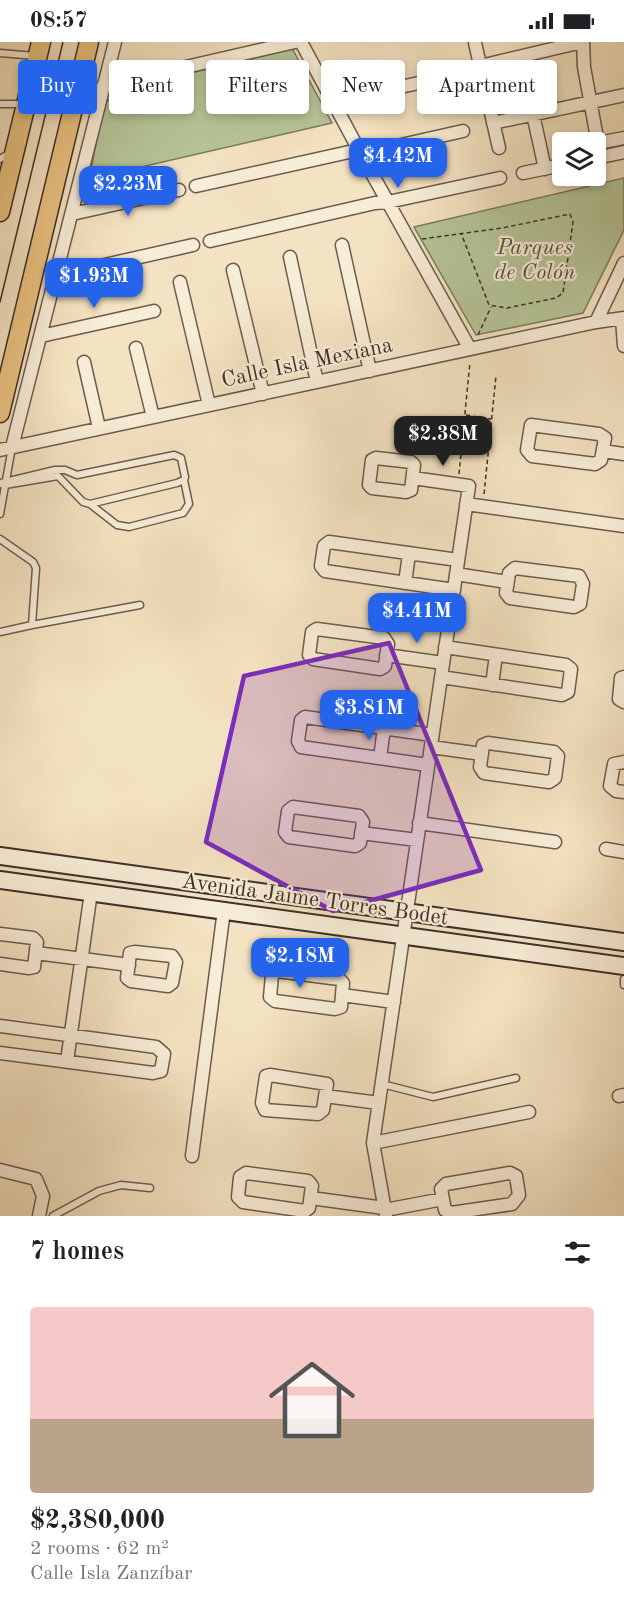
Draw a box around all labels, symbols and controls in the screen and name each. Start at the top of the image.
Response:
text: 08:57 [30,10,87,32]
chip: Buy [18,60,97,114]
chip: Rent [109,60,194,114]
chip: Filters [206,60,309,114]
chip: New [321,60,405,114]
chip: Apartment [417,60,557,114]
map controls [552,132,606,186]
button: layers [552,132,606,186]
pin: $4.42M [349,138,447,189]
text: $4.42M [363,147,433,167]
pin: $2.23M [79,166,177,217]
text: $2.23M [93,175,163,195]
park label: Parques de Colón [495,237,576,284]
pin: $1.93M [45,258,143,309]
text: $1.93M [59,267,129,287]
street label: Calle Isla Mexiana [219,334,395,392]
pin: $2.38M [394,416,492,467]
text: $2.38M [408,425,478,445]
pin: $4.41M [368,593,466,644]
text: $4.41M [382,602,452,622]
pin: $3.81M [320,690,418,741]
text: $3.81M [334,699,404,719]
street label: Avenida Jaime Torres Bodet [180,870,450,930]
pin: $2.18M [251,938,349,989]
text: $2.18M [265,947,335,967]
icon: filters [561,1236,594,1269]
text: 7 homes [30,1239,124,1265]
icon: home [258,1346,366,1454]
text: $2,380,000 [30,1508,165,1534]
text: 2 rooms · 62 m² [30,1539,169,1559]
text: Calle Isla Zanzíbar [30,1564,193,1584]

